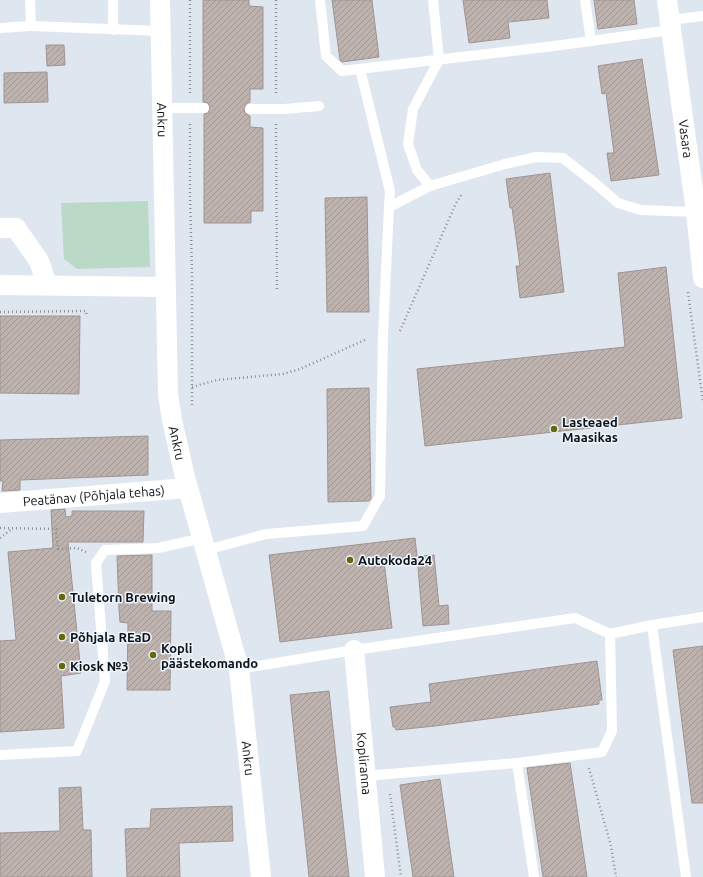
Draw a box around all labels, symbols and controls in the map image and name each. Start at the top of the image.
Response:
street label: Ankru [155,102,170,138]
street label: Vasara [676,119,696,159]
place label: Lasteaed Maasikas [562,415,618,444]
street label: Ankru [167,424,188,462]
marker: Lasteaed Maasikas [549,424,559,434]
street label: Peatänav (Põhjala tehas) [22,483,165,508]
place label: Autokoda24 [358,553,432,567]
marker: Autokoda24 [345,555,355,565]
place label: Tuletorn Brewing [70,590,176,604]
marker: Tuletorn Brewing [57,592,67,602]
place label: Põhjala REaD [70,630,151,644]
marker: Põhjala REaD [57,632,67,642]
place label: Kopli päästekomando [161,641,258,670]
marker: Kopli päästekomando [148,650,158,660]
place label: Kiosk №3 [70,659,129,673]
marker: Kiosk №3 [57,661,67,671]
street label: Kopliranna [355,732,374,795]
street label: Ankru [240,740,257,776]

